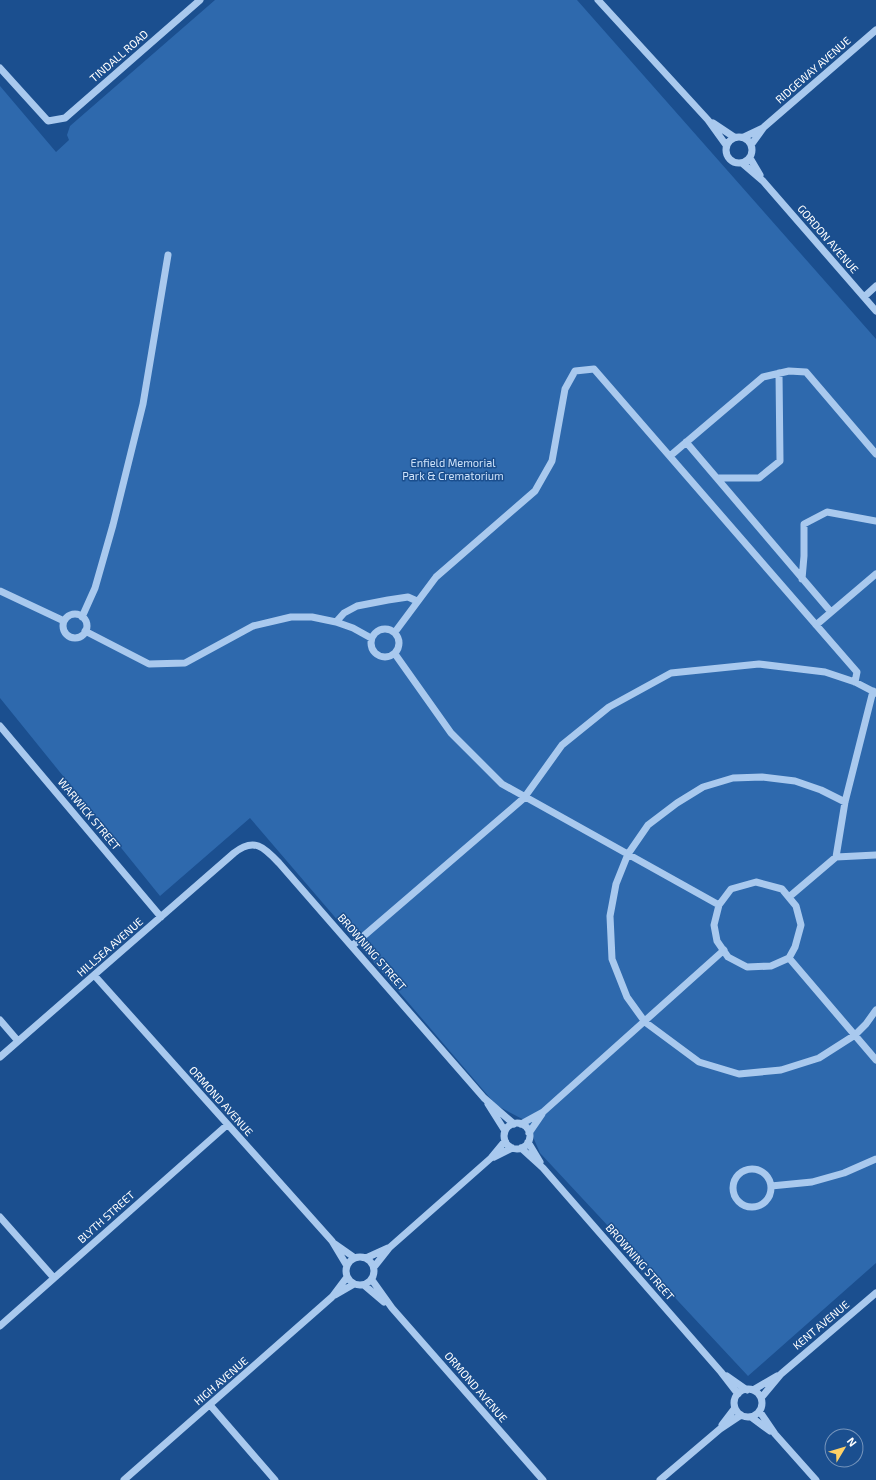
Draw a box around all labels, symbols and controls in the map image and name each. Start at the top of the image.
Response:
street label: TINDALL ROAD [87,27,150,84]
street label: RIDGEWAY AVENUE [772,33,853,106]
street label: GORDON AVENUE [795,202,862,275]
park label: Enfield Memorial Park & Crematorium [402,456,504,482]
street label: WARWICK STREET [55,775,124,853]
street label: BROWNING STREET [336,911,410,993]
street label: HILLSEA AVENUE [74,914,145,979]
street label: ORMOND AVENUE [187,1063,256,1138]
street label: BLYTH STREET [75,1187,137,1246]
street label: BROWNING STREET [604,1221,678,1303]
street label: KENT AVENUE [790,1297,851,1352]
street label: ORMOND AVENUE [442,1349,510,1425]
street label: HIGH AVENUE [191,1354,250,1408]
north arrow [824,1428,864,1468]
text: N [845,1434,860,1449]

